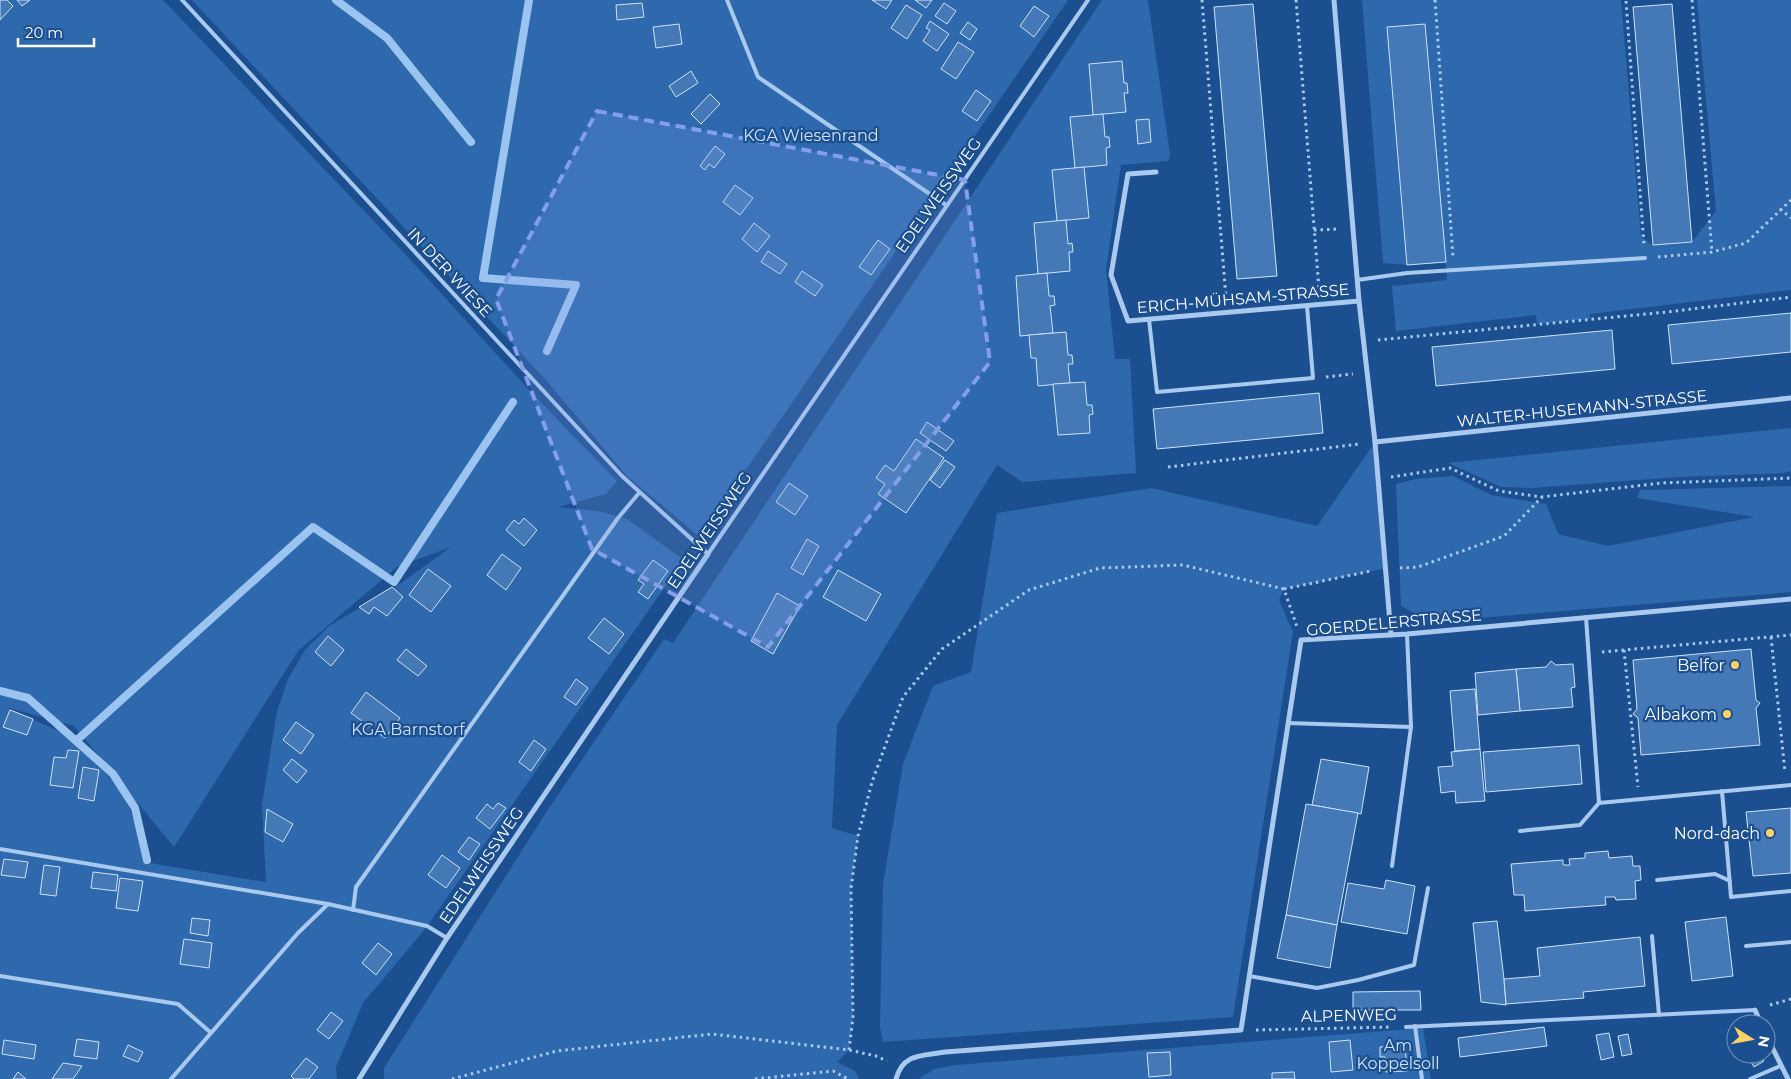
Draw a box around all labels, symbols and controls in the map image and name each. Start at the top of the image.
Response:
scale bar [18,15,94,47]
text: 20 m [25,23,63,42]
park label: KGA Wiesenrand [743,126,879,145]
street label: EDELWEISSWEG [891,134,985,257]
street label: IN DER WIESE [403,224,496,321]
street label: ERICH-MÜHSAM-STRASSE [1136,279,1350,317]
street label: WALTER-HUSEMANN-STRASSE [1456,386,1708,431]
street label: EDELWEISSWEG [663,468,755,592]
street label: GOERDELERSTRASSE [1306,605,1483,640]
place label: Belfor [1677,656,1725,675]
marker: Belfor [1729,659,1741,671]
place label: Albakom [1645,705,1717,724]
marker: Albakom [1721,708,1733,720]
park label: KGA Barnstorf [351,720,465,739]
street label: EDELWEISSWEG [435,803,527,927]
place label: Nord-dach [1674,824,1760,843]
marker: Nord-dach [1764,827,1776,839]
street label: ALPENWEG [1301,1005,1397,1026]
north arrow [1726,1014,1776,1064]
text: N [1754,1034,1774,1049]
park label: Am Koppelsoll [1356,1036,1440,1073]

